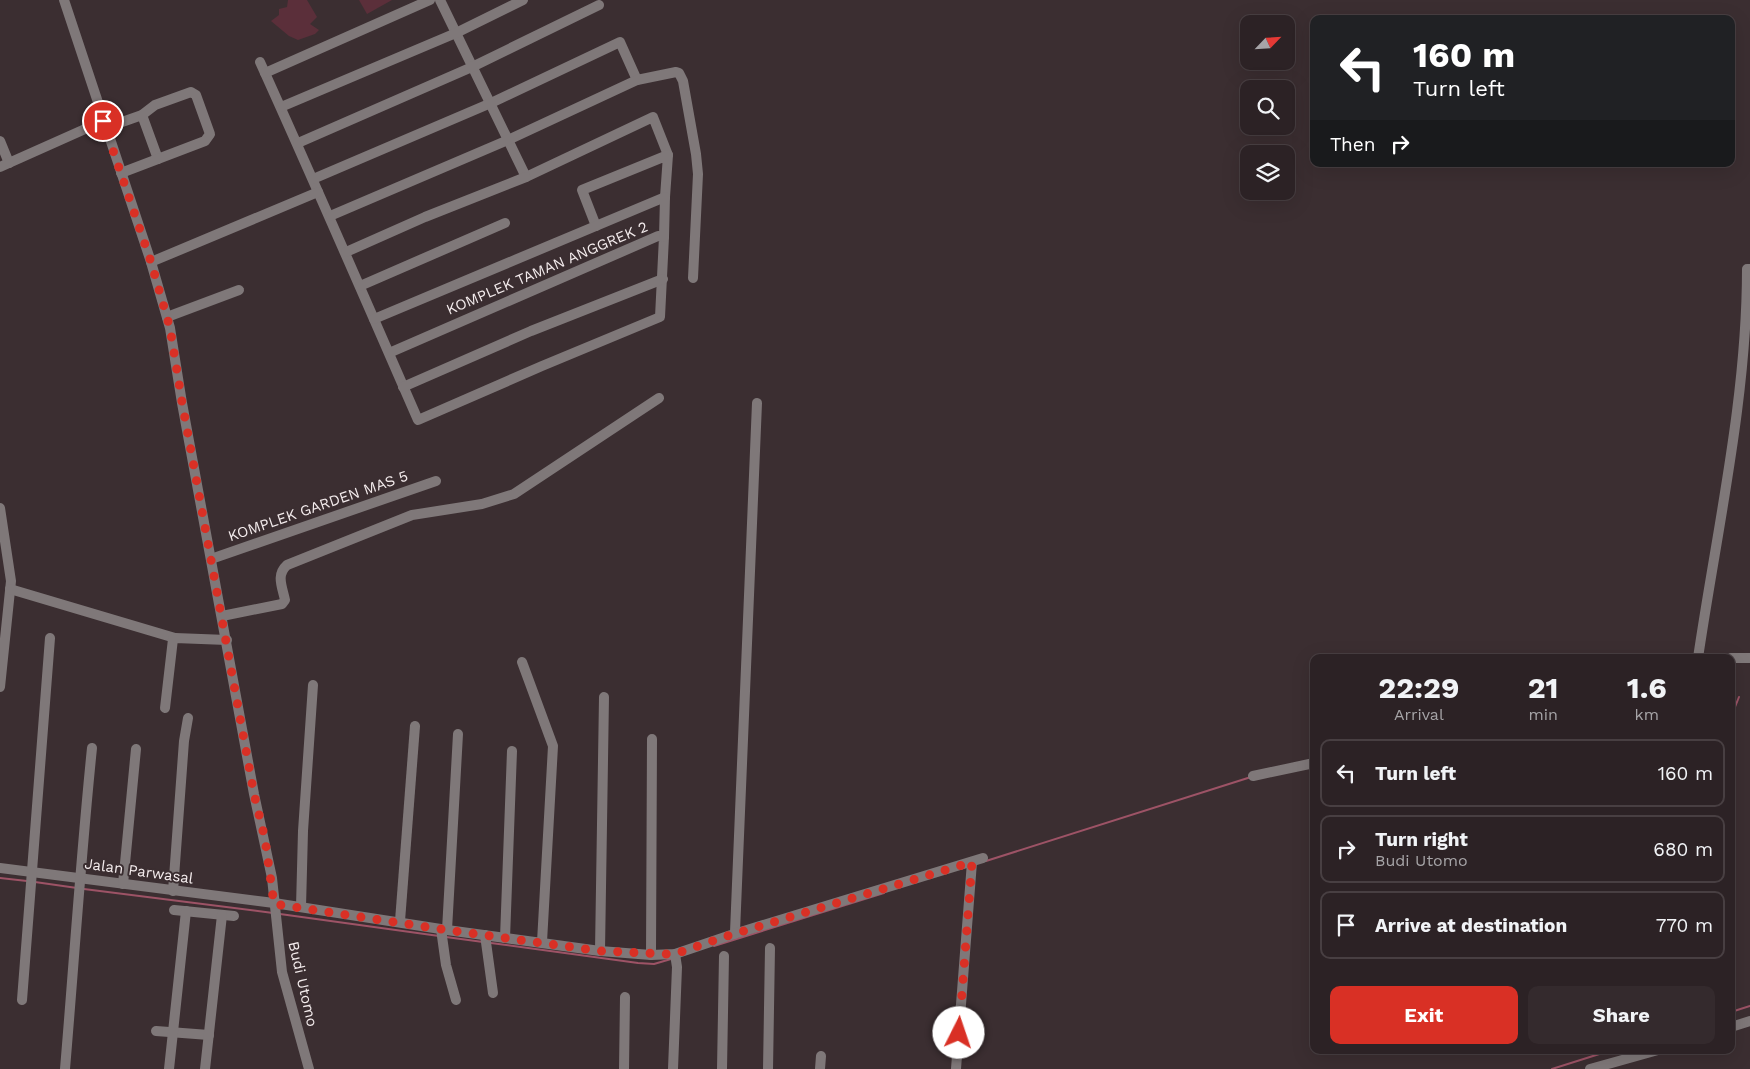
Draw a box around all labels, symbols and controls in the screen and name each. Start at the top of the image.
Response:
north arrow [1240,15,1295,70]
map controls [1240,15,1295,200]
text: 160 m [1413,34,1515,76]
icon: left [1330,35,1395,100]
text: Turn left [1413,76,1505,101]
button: search [1240,80,1295,135]
pin [82,100,124,142]
icon: arrive [89,107,117,135]
icon: right [1386,130,1414,158]
text: Then [1330,133,1376,156]
button: layers [1240,145,1295,200]
street label: KOMPLEK TAMAN ANGGREK 2 [444,217,650,319]
street label: KOMPLEK GARDEN MAS 5 [226,467,410,545]
text: 22:29 [1378,670,1459,705]
text: 21 [1528,670,1559,705]
text: 1.6 [1627,670,1667,705]
text: Arrival [1394,705,1444,724]
text: min [1528,705,1558,724]
text: km [1635,705,1659,724]
icon: left [1332,759,1360,787]
text: Turn left [1375,762,1456,785]
text: 160 m [1658,762,1713,785]
text: Turn right [1375,828,1468,851]
icon: right [1332,835,1360,863]
text: 680 m [1653,838,1713,861]
text: Budi Utomo [1375,851,1468,870]
street label: Jalan Parwasal [83,854,195,888]
icon: arrive [1332,911,1360,939]
text: Arrive at destination [1375,914,1567,937]
text: 770 m [1656,914,1713,937]
street label: Budi Utomo [284,940,322,1028]
button: Exit [1330,986,1518,1044]
button: Share [1528,986,1715,1044]
position arrow [932,1006,984,1058]

